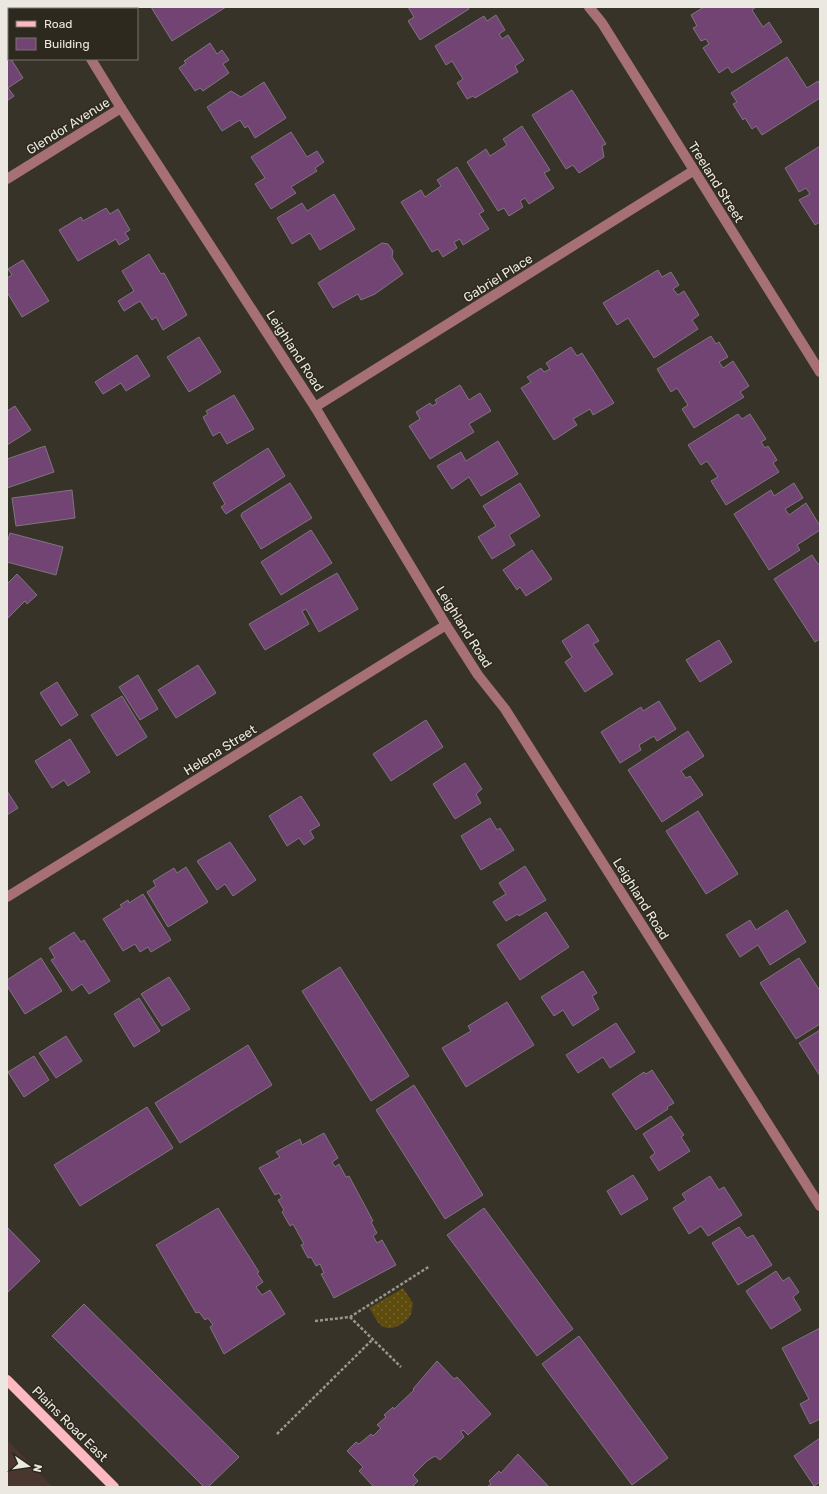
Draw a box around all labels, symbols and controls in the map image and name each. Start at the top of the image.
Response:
legend [8,8,138,60]
text: Road [44,17,72,31]
text: Building [44,37,90,51]
street label: Glendor Avenue [24,94,112,158]
street label: Treeland Street [685,139,747,225]
street label: Gabriel Place [461,251,535,305]
street label: Leighland Road [262,308,327,395]
street label: Leighland Road [432,583,495,671]
street label: Helena Street [181,722,259,778]
street label: Leighland Road [609,855,672,943]
street label: Plains Road East [29,1383,111,1465]
north arrow [8,1446,48,1486]
text: N [30,1463,44,1474]

